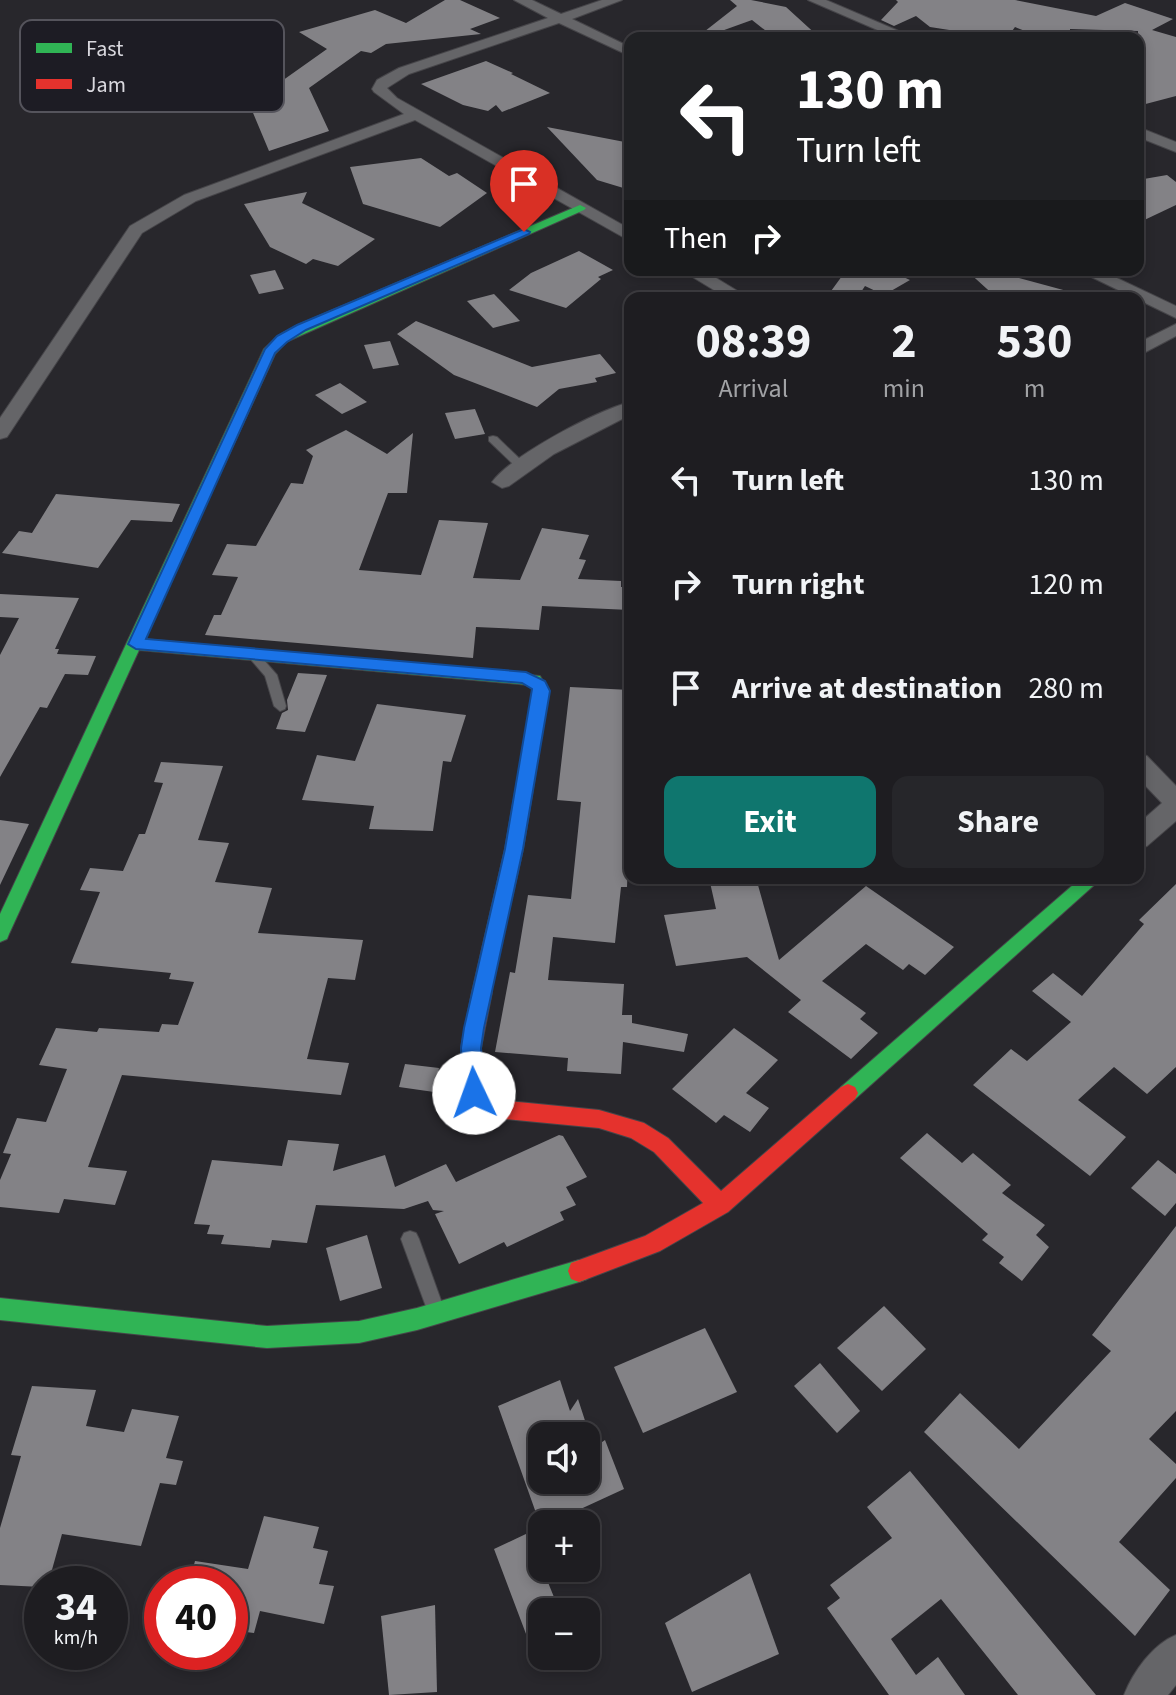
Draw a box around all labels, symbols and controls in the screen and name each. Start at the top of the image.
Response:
legend [20,20,284,112]
text: Fast [86,33,124,65]
text: 130 m [796,51,944,130]
icon: left [664,64,768,168]
text: Jam [86,69,126,101]
text: Turn left [796,125,921,176]
pin [490,150,558,232]
icon: arrive [502,162,546,206]
icon: right [744,216,788,260]
text: Then [664,217,728,260]
text: 08:39 [695,308,811,376]
text: 2 [891,308,917,376]
text: 530 [996,308,1072,376]
text: Arrival [718,370,788,407]
text: min [883,370,925,407]
text: m [1024,370,1045,407]
icon: left [664,458,708,502]
text: Turn left [732,459,844,502]
text: 130 m [1028,459,1104,502]
icon: right [664,562,708,606]
text: Turn right [732,563,864,606]
text: 120 m [1028,563,1104,606]
icon: arrive [664,666,708,710]
text: Arrive at destination [732,667,1002,710]
text: 280 m [1028,667,1104,710]
button: Exit [664,776,876,868]
button: Share [892,776,1104,868]
position arrow [432,1051,516,1135]
map controls [528,1422,600,1670]
button: sound [528,1422,600,1494]
button: + [528,1510,600,1582]
speed limit sign: 40 [144,1566,248,1670]
text: 34 [55,1579,97,1636]
button: − [528,1598,600,1670]
text: km/h [54,1624,98,1652]

